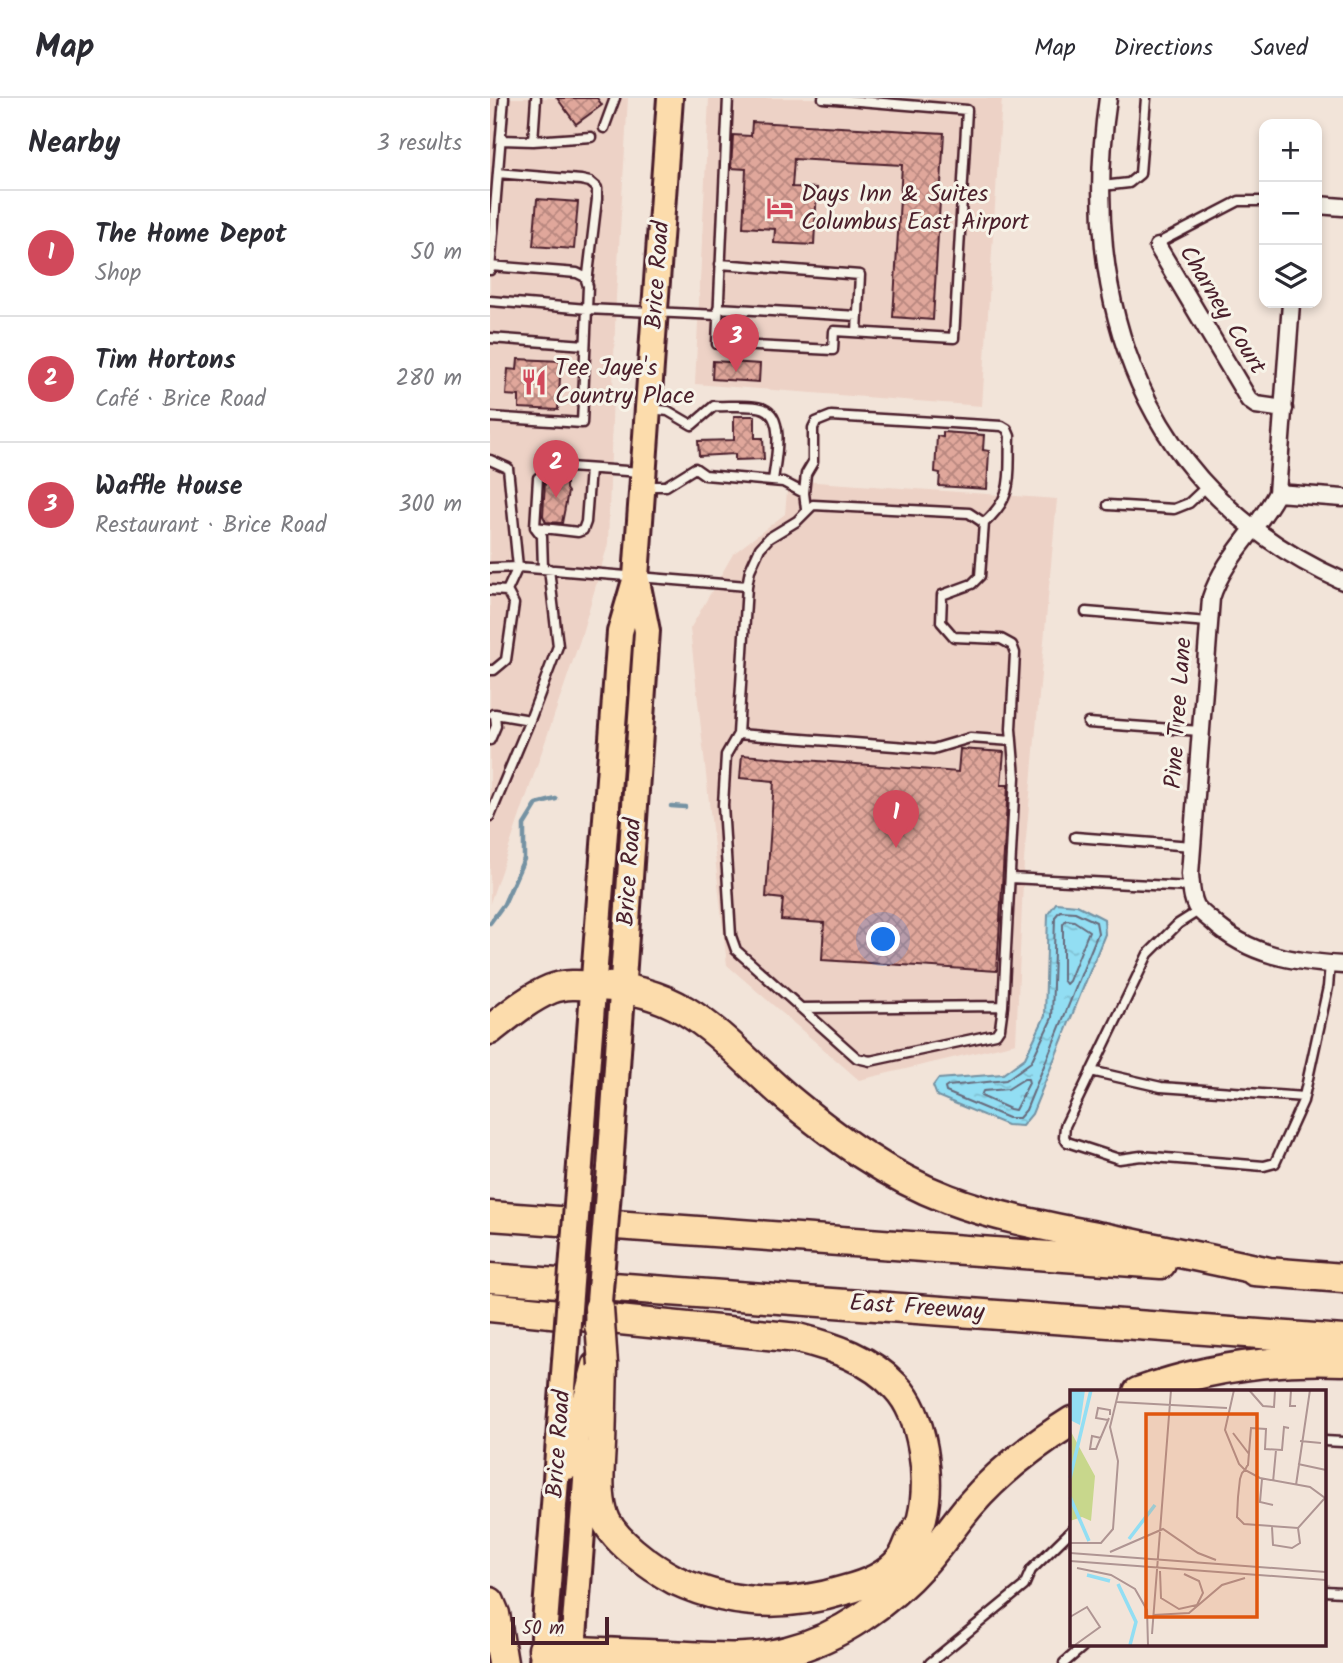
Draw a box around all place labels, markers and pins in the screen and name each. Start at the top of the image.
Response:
place label: Days Inn & Suites Columbus East Airport [801,175,1030,242]
hotel icon: Days Inn & Suites Columbus East Airport [765,193,795,223]
pin: 3 [713,314,759,372]
place label: Tee Jaye's Country Place [555,349,695,416]
restaurant icon: Tee Jaye's Country Place [519,367,549,397]
pin: 2 [533,440,579,498]
pin: 1 [873,790,919,848]

